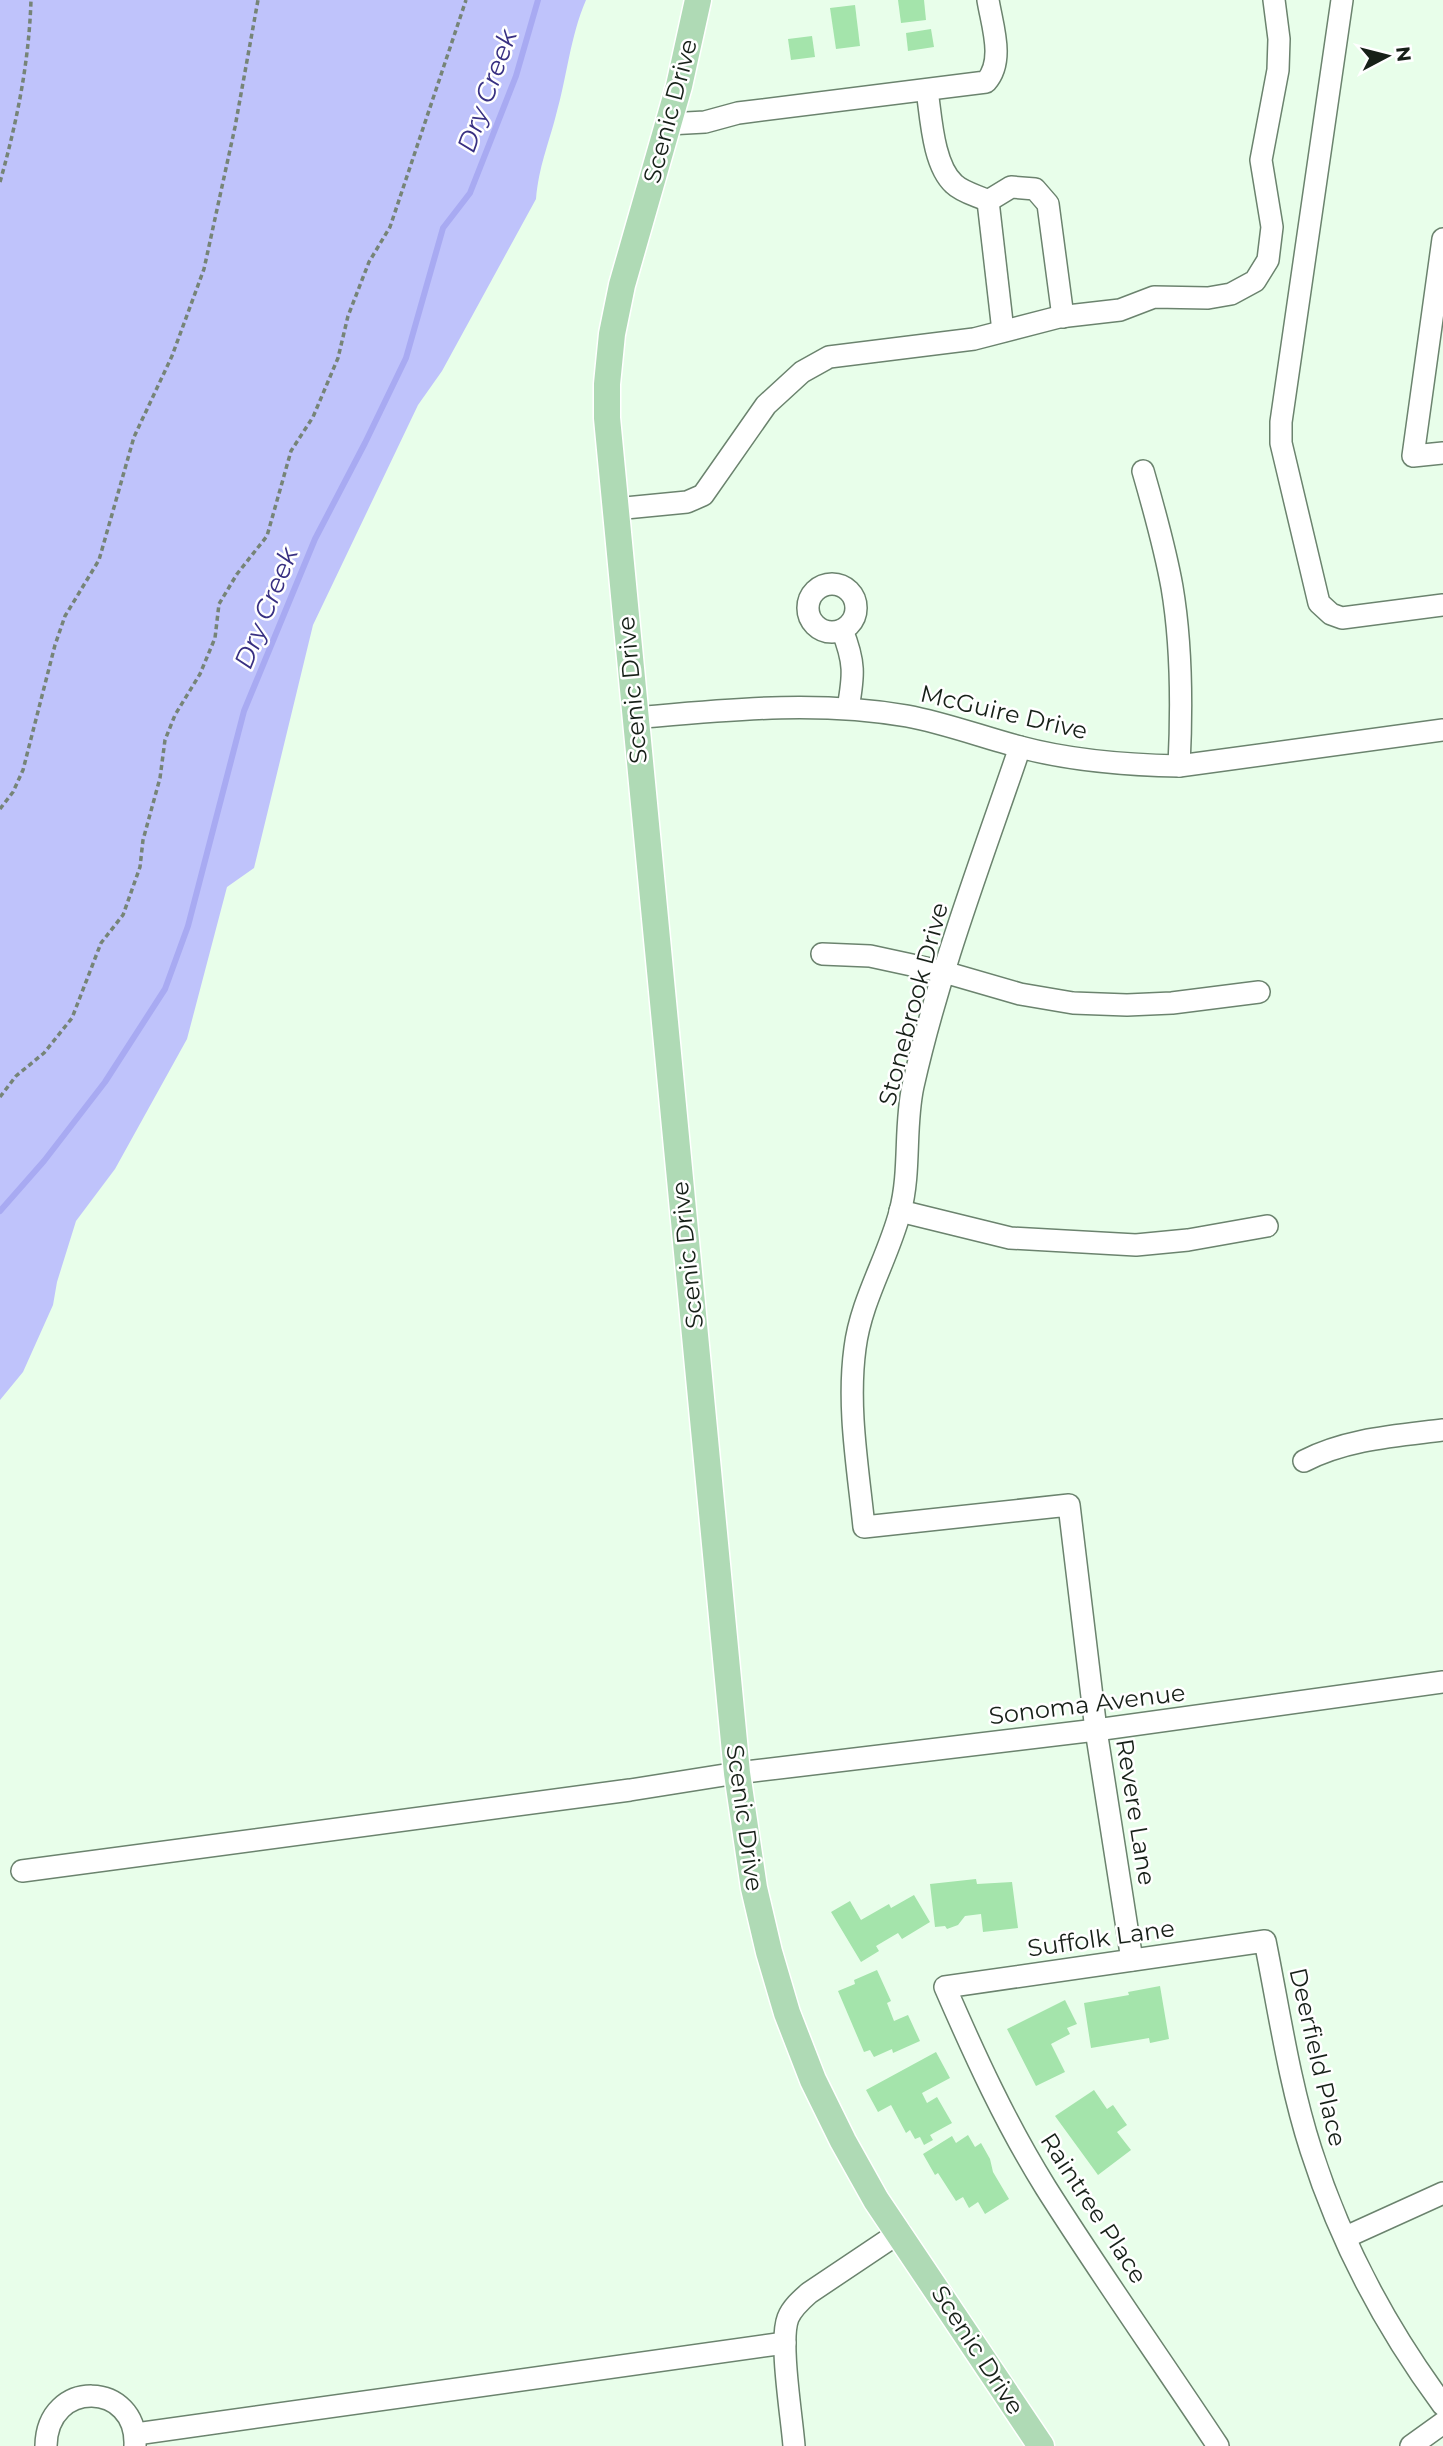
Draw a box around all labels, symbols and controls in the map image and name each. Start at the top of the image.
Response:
north arrow [1352,21,1422,91]
water label: Dry Creek [450,24,525,157]
street label: Scenic Drive [637,36,703,186]
text: N [1391,45,1416,63]
water label: Dry Creek [227,541,305,673]
street label: Scenic Drive [611,615,653,765]
street label: McGuire Drive [918,679,1090,745]
street label: Stonebrook Drive [872,899,954,1109]
street label: Scenic Drive [665,1180,709,1330]
street label: Sonoma Avenue [987,1678,1187,1730]
street label: Revere Lane [1110,1737,1162,1887]
street label: Scenic Drive [720,1743,770,1893]
street label: Suffolk Lane [1026,1913,1176,1963]
street label: Deerfield Place [1283,1965,1353,2149]
street label: Raintree Place [1034,2127,1154,2289]
street label: Scenic Drive [926,2280,1030,2420]

